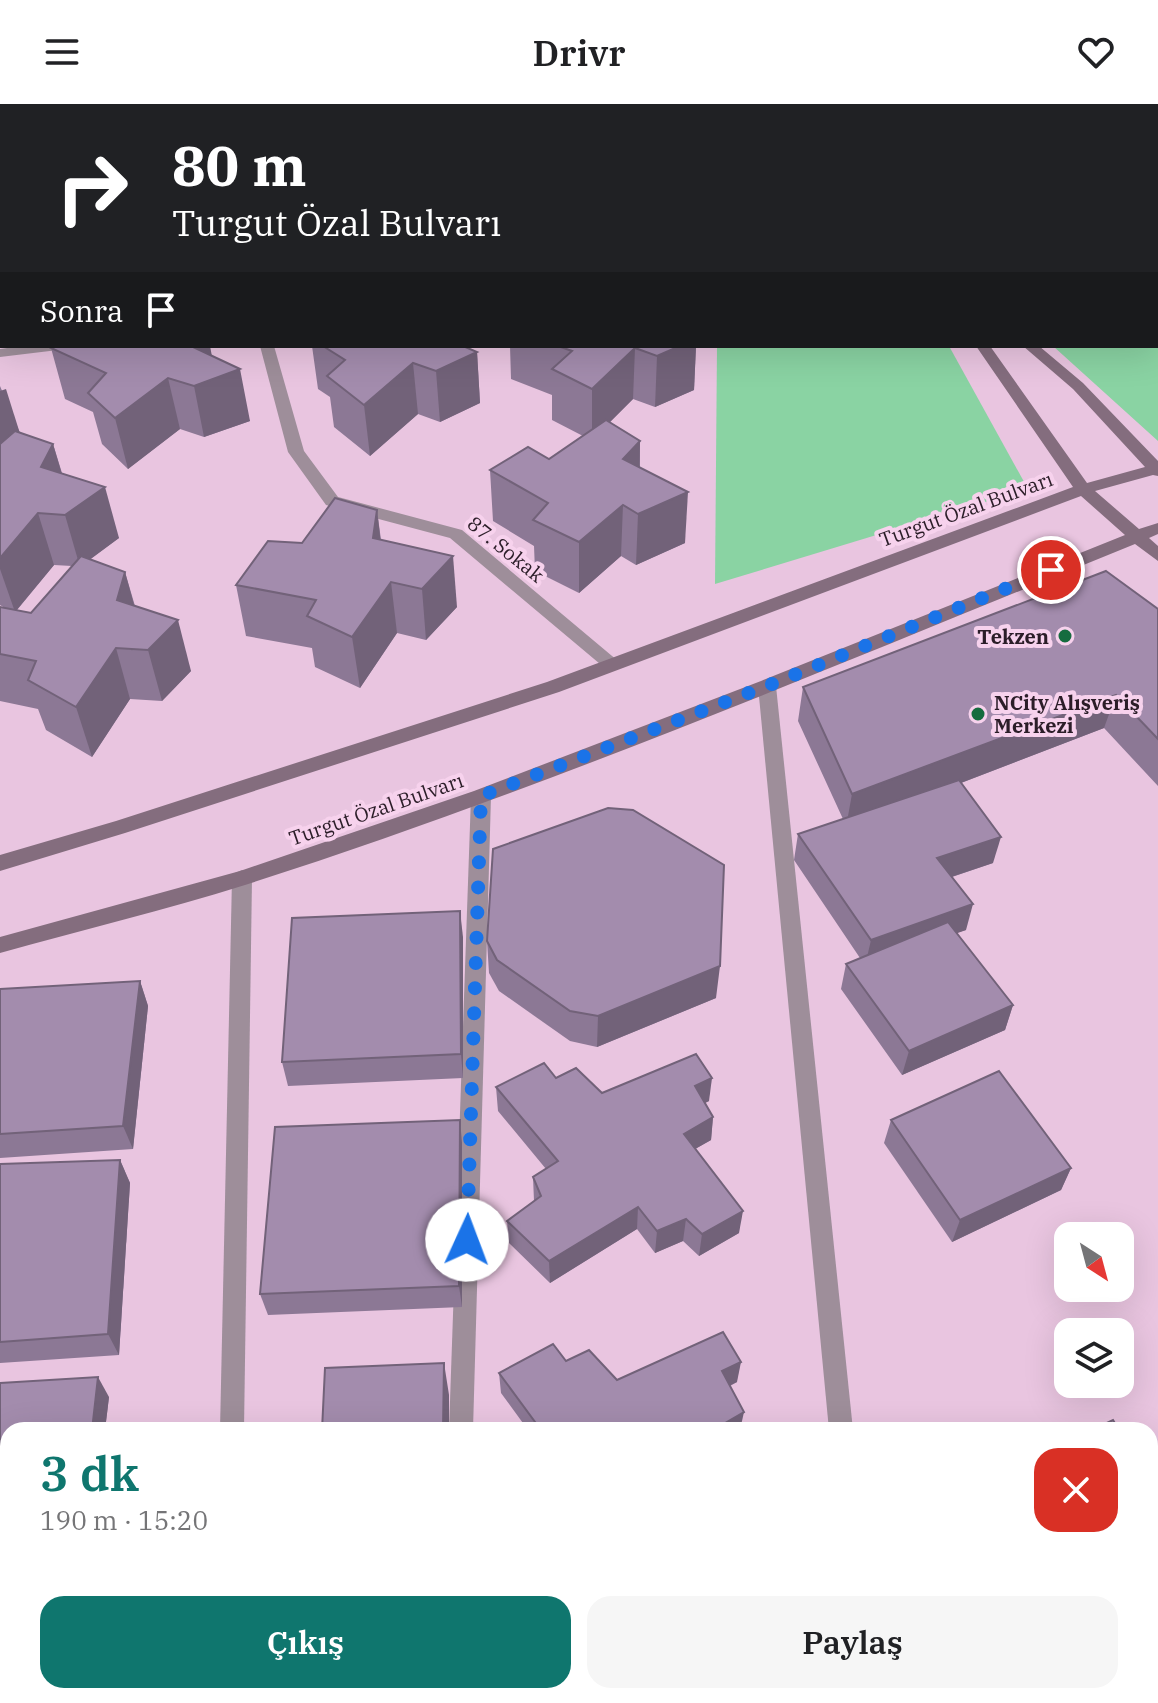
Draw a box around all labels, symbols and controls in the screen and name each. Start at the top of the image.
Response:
text: Drivr [533,29,625,76]
icon: menu [40,30,84,74]
icon: heart [1074,30,1118,74]
text: 80 m [172,129,307,201]
icon: right [40,136,144,240]
text: Turgut Özal Bulvarı [172,199,501,246]
icon: arrive [139,288,183,332]
text: Sonra [40,291,123,330]
street label: Turgut Özal Bulvarı [875,465,1057,553]
street label: 87. Sokak [462,510,550,588]
pin [1017,536,1085,604]
icon: arrive [1029,548,1073,592]
place label: Tekzen [977,623,1049,650]
marker: Tekzen [1056,627,1074,645]
place label: NCity Alışveriş Merkezi [994,689,1140,739]
marker: NCity Alışveriş Merkezi [969,705,987,723]
street label: Turgut Özal Bulvarı [285,766,467,852]
position arrow [425,1198,509,1282]
north arrow [1054,1222,1134,1302]
map controls [1054,1222,1134,1398]
button: layers [1054,1318,1134,1398]
text: 3 dk [40,1442,139,1504]
button: close [1034,1448,1118,1532]
text: 190 m · 15:20 [40,1503,208,1537]
button: Çıkış [40,1596,571,1688]
button: Paylaş [587,1596,1118,1688]

